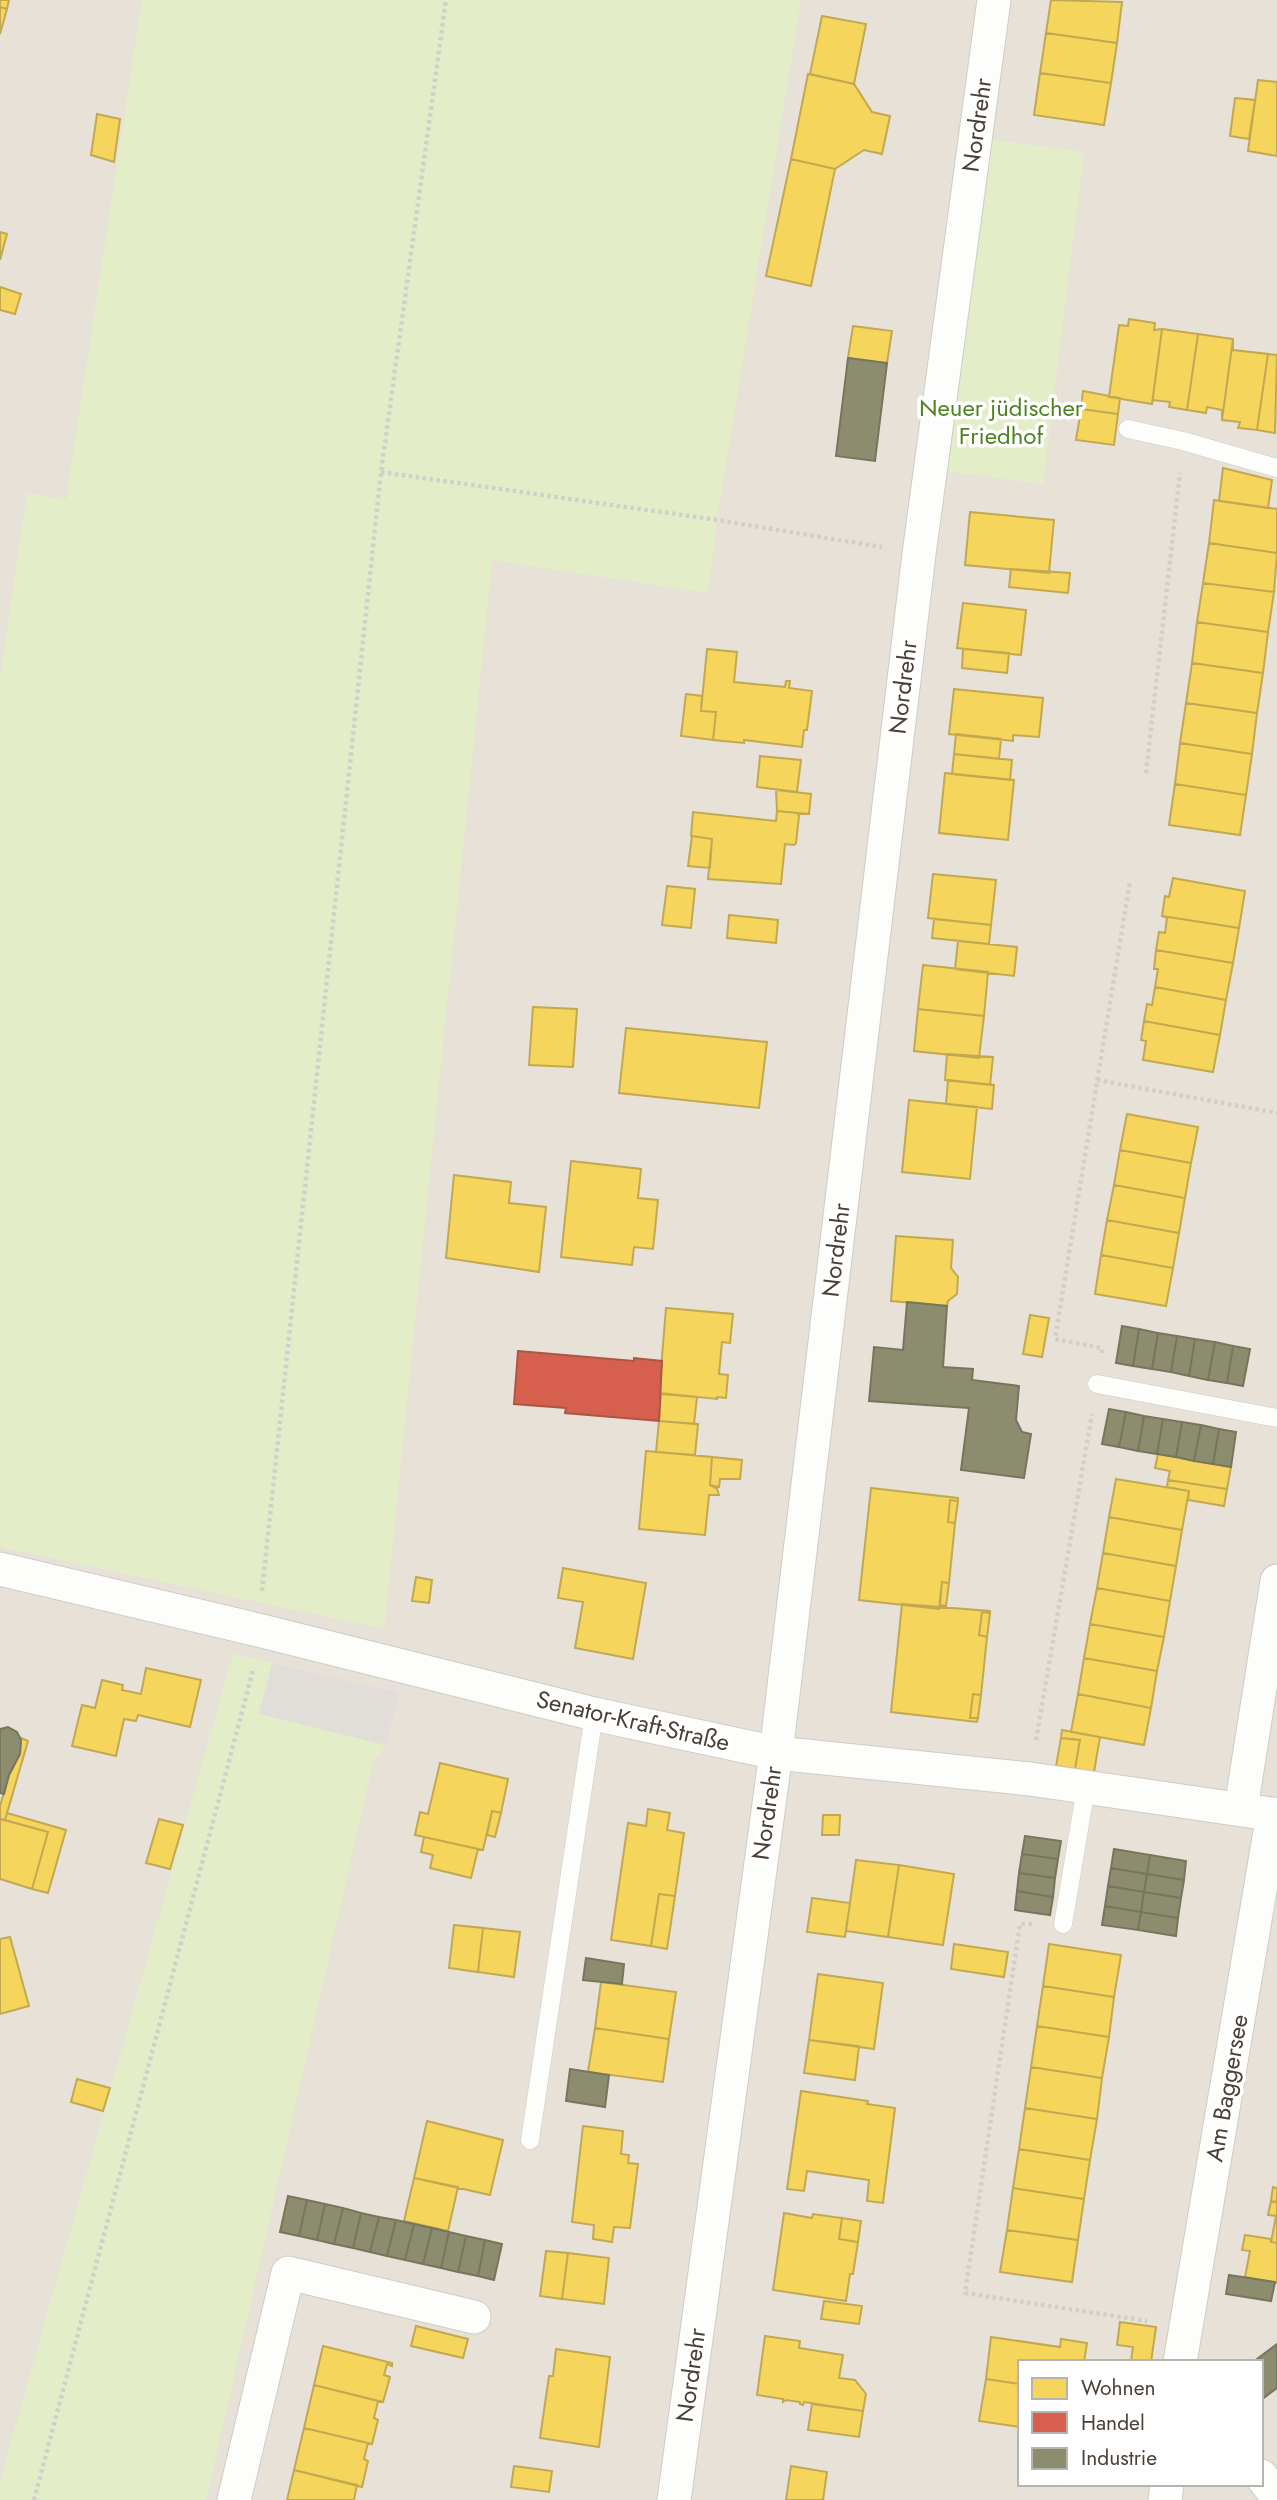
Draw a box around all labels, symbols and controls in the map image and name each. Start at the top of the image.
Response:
street label: Nordrehr [953,75,1001,174]
park label: Neuer jüdischer Friedhof [919,390,1084,453]
street label: Nordrehr [879,637,926,736]
street label: Nordrehr [812,1200,859,1299]
street label: Senator-Kraft-Straße [533,1681,733,1760]
street label: Nordrehr [743,1763,791,1862]
street label: Am Baggersee [1196,2011,1257,2164]
street label: Nordrehr [667,2325,715,2424]
legend [1018,2360,1263,2486]
text: Wohnen [1081,2373,1155,2403]
text: Handel [1081,2408,1145,2438]
text: Industrie [1081,2443,1157,2473]

